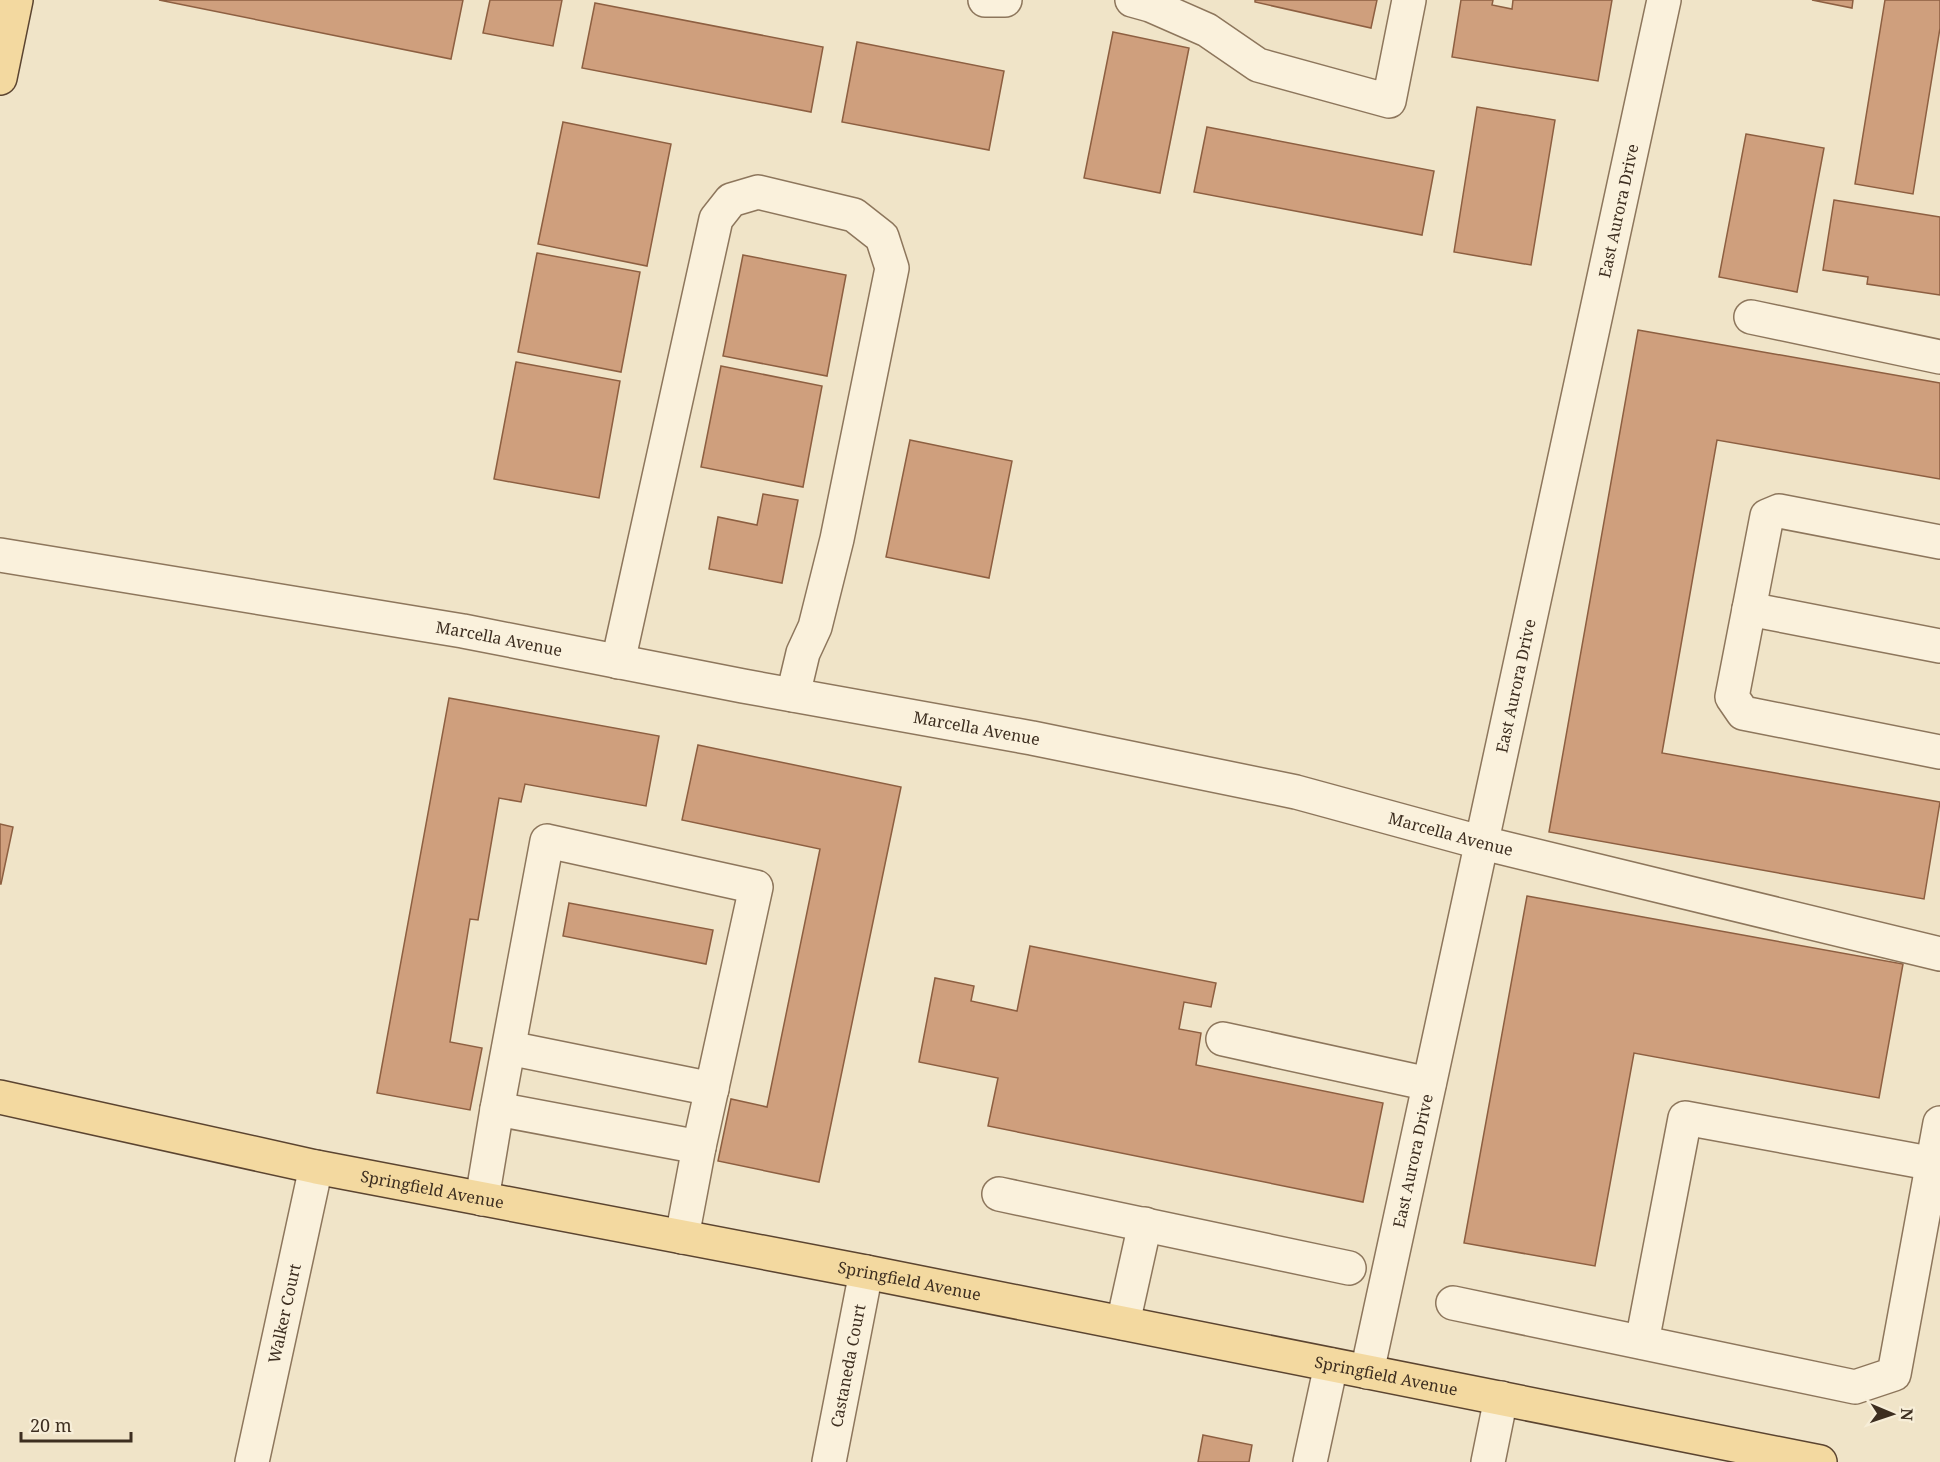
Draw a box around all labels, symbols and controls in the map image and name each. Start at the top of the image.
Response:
street label: East Aurora Drive [1593,142,1644,280]
street label: Marcella Avenue [434,616,564,661]
street label: East Aurora Drive [1490,617,1541,755]
street label: Marcella Avenue [912,706,1042,750]
street label: Marcella Avenue [1386,807,1515,861]
street label: East Aurora Drive [1388,1092,1438,1230]
street label: Springfield Avenue [359,1165,506,1214]
street label: Springfield Avenue [836,1256,983,1306]
street label: Walker Court [263,1261,306,1365]
street label: Castaneda Court [825,1302,871,1429]
street label: Springfield Avenue [1313,1351,1460,1401]
north arrow [1862,1384,1922,1444]
scale bar [21,1405,130,1443]
text: N [1896,1408,1918,1422]
text: 20 m [30,1413,72,1437]

